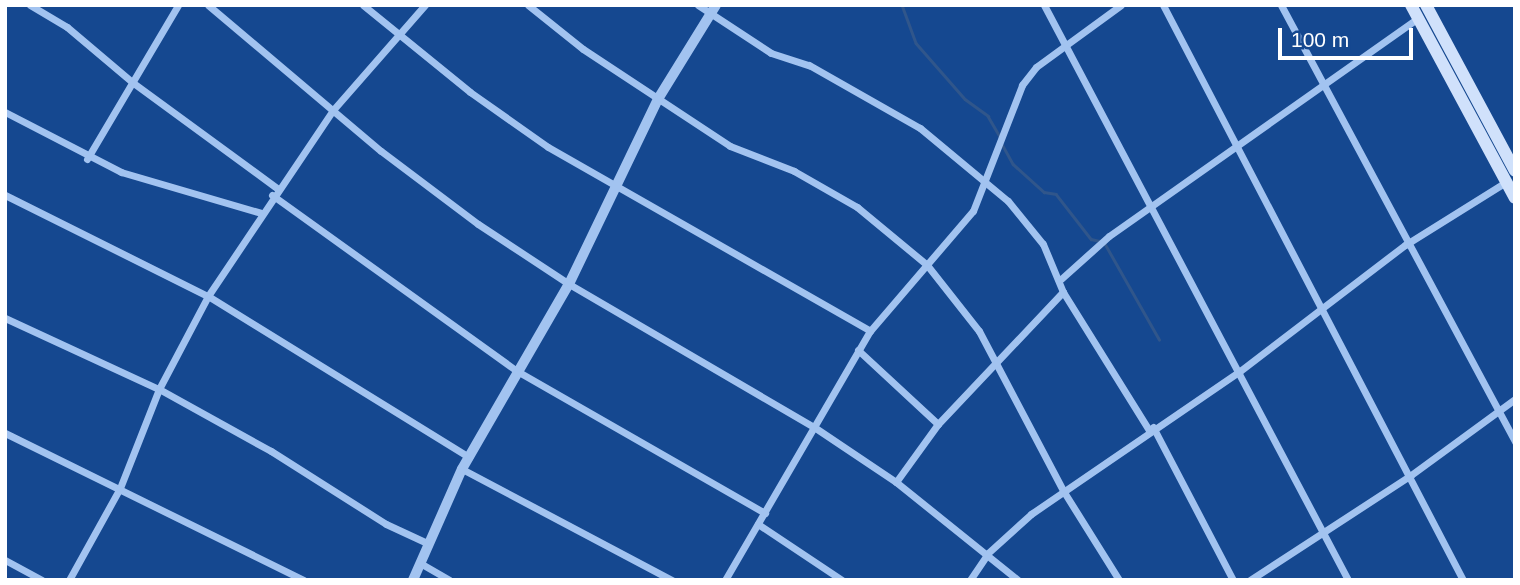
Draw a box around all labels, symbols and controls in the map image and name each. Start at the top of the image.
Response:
scale bar [1282,14,1417,58]
text: 100 m [1291,28,1349,51]

